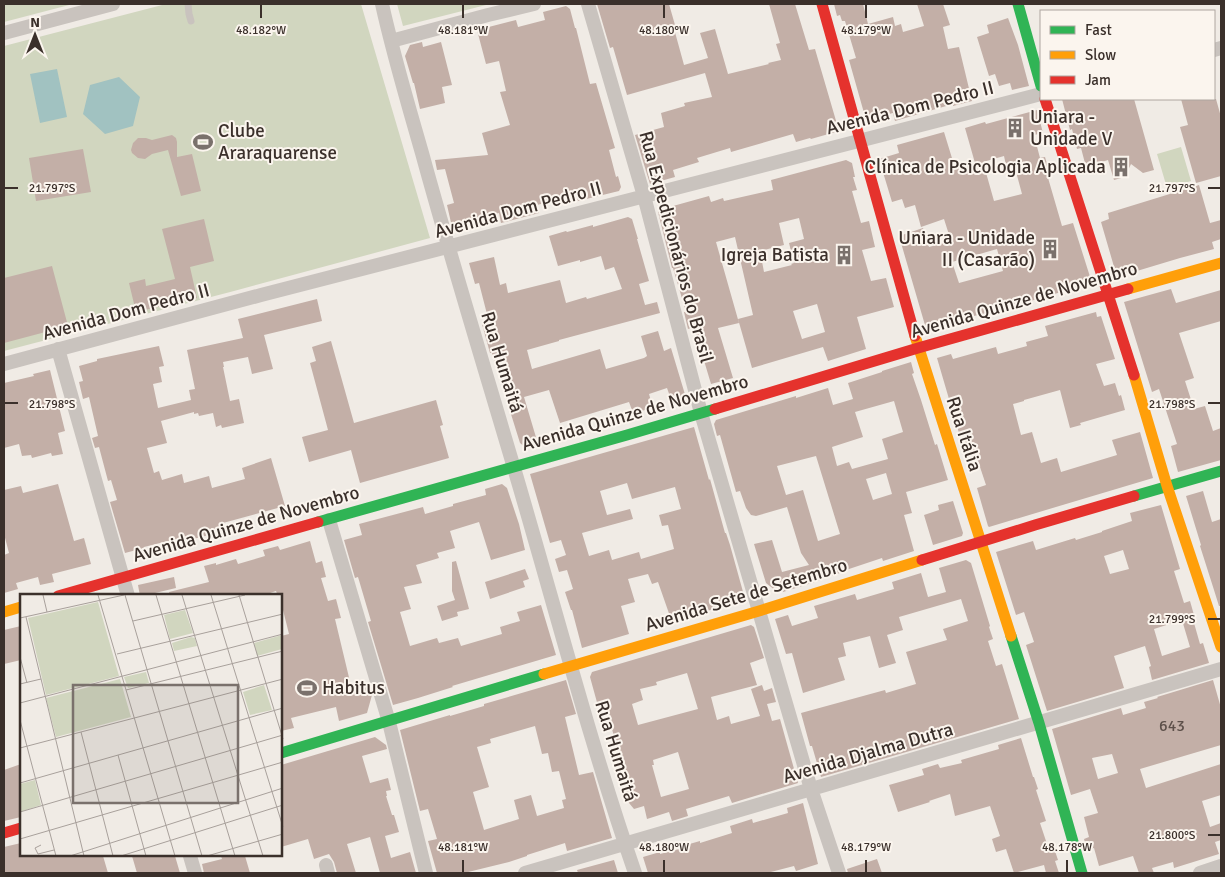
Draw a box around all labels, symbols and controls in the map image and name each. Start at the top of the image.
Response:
north arrow [10,10,60,60]
legend [1040,10,1215,100]
text: N [30,14,40,31]
text: Fast [1085,21,1112,39]
text: 48.182°W [236,23,286,38]
text: 48.181°W [438,23,488,38]
text: 48.180°W [639,23,689,38]
text: 48.179°W [841,23,891,38]
text: Slow [1085,46,1116,64]
text: Jam [1085,71,1111,89]
street label: Avenida Dom Pedro II [824,76,996,140]
place label: Uniara - Unidade V [1030,105,1113,151]
building icon: Uniara - Unidade V [1004,117,1026,139]
place label: Clube Araraquarense [218,119,337,165]
street label: Rua Expedicionários do Brasil [633,128,719,366]
sports icon: Clube Araraquarense [192,131,214,153]
place label: Clínica de Psicologia Aplicada [864,155,1106,179]
building icon: Clínica de Psicologia Aplicada [1110,156,1132,178]
street label: Avenida Dom Pedro II [432,176,604,244]
text: 21.797°S [29,181,76,196]
text: 21.797°S [1149,181,1196,196]
place label: Uniara - Unidade II (Casarão) [898,226,1035,272]
building icon: Uniara - Unidade II (Casarão) [1039,238,1061,260]
place label: Igreja Batista [721,243,829,267]
building icon: Igreja Batista [833,244,855,266]
street label: Avenida Quinze de Novembro [908,256,1140,344]
street label: Avenida Dom Pedro II [40,278,212,346]
street label: Rua Humaitá [475,308,529,416]
street label: Avenida Quinze de Novembro [519,369,751,457]
street label: Rua Itália [941,394,987,474]
text: 21.798°S [29,397,76,412]
text: 21.798°S [1149,397,1196,412]
street label: Avenida Quinze de Novembro [130,480,362,568]
street label: Avenida Sete de Setembro [642,553,850,637]
inset map [20,594,282,857]
text: 21.799°S [1149,612,1196,627]
place label: Habitus [322,676,385,700]
sports icon: Habitus [296,677,318,699]
street label: Rua Humaitá [589,697,643,805]
house number: 643 [1159,716,1185,736]
street label: Avenida Djalma Dutra [780,717,956,789]
text: 21.800°S [1149,828,1196,843]
text: 48.181°W [438,840,488,855]
text: 48.180°W [639,840,689,855]
text: 48.179°W [841,840,891,855]
text: 48.178°W [1042,840,1092,855]

